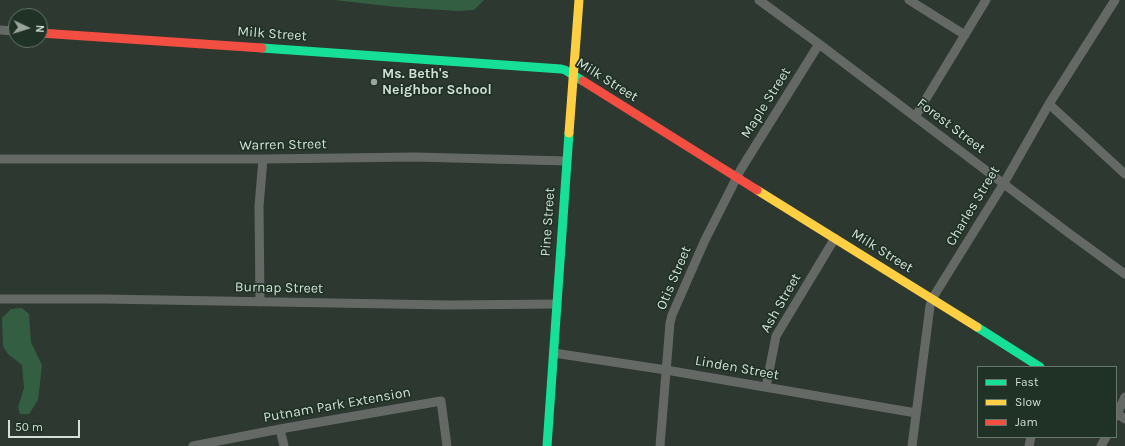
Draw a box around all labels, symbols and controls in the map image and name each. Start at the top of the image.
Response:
north arrow [8,8,48,48]
street label: Milk Street [237,23,307,45]
text: N [33,24,46,33]
street label: Milk Street [573,54,641,106]
street label: Maple Street [738,64,794,142]
place label: Ms. Beth's Neighbor School [382,66,492,98]
marker: Ms. Beth's Neighbor School [369,77,379,87]
street label: Forest Street [914,95,988,157]
street label: Warren Street [239,136,327,154]
street label: Charles Street [943,163,1003,249]
street label: Pine Street [537,187,559,257]
street label: Milk Street [848,225,916,277]
street label: Otis Street [653,244,695,312]
street label: Ash Street [757,270,805,336]
street label: Burnap Street [235,279,323,297]
street label: Linden Street [694,352,780,384]
legend [977,366,1117,438]
text: Fast [1015,375,1038,389]
street label: Putnam Park Extension [262,384,412,426]
text: Slow [1015,395,1041,409]
scale bar [10,412,82,438]
text: Jam [1015,415,1038,429]
text: 50 m [15,420,43,434]

